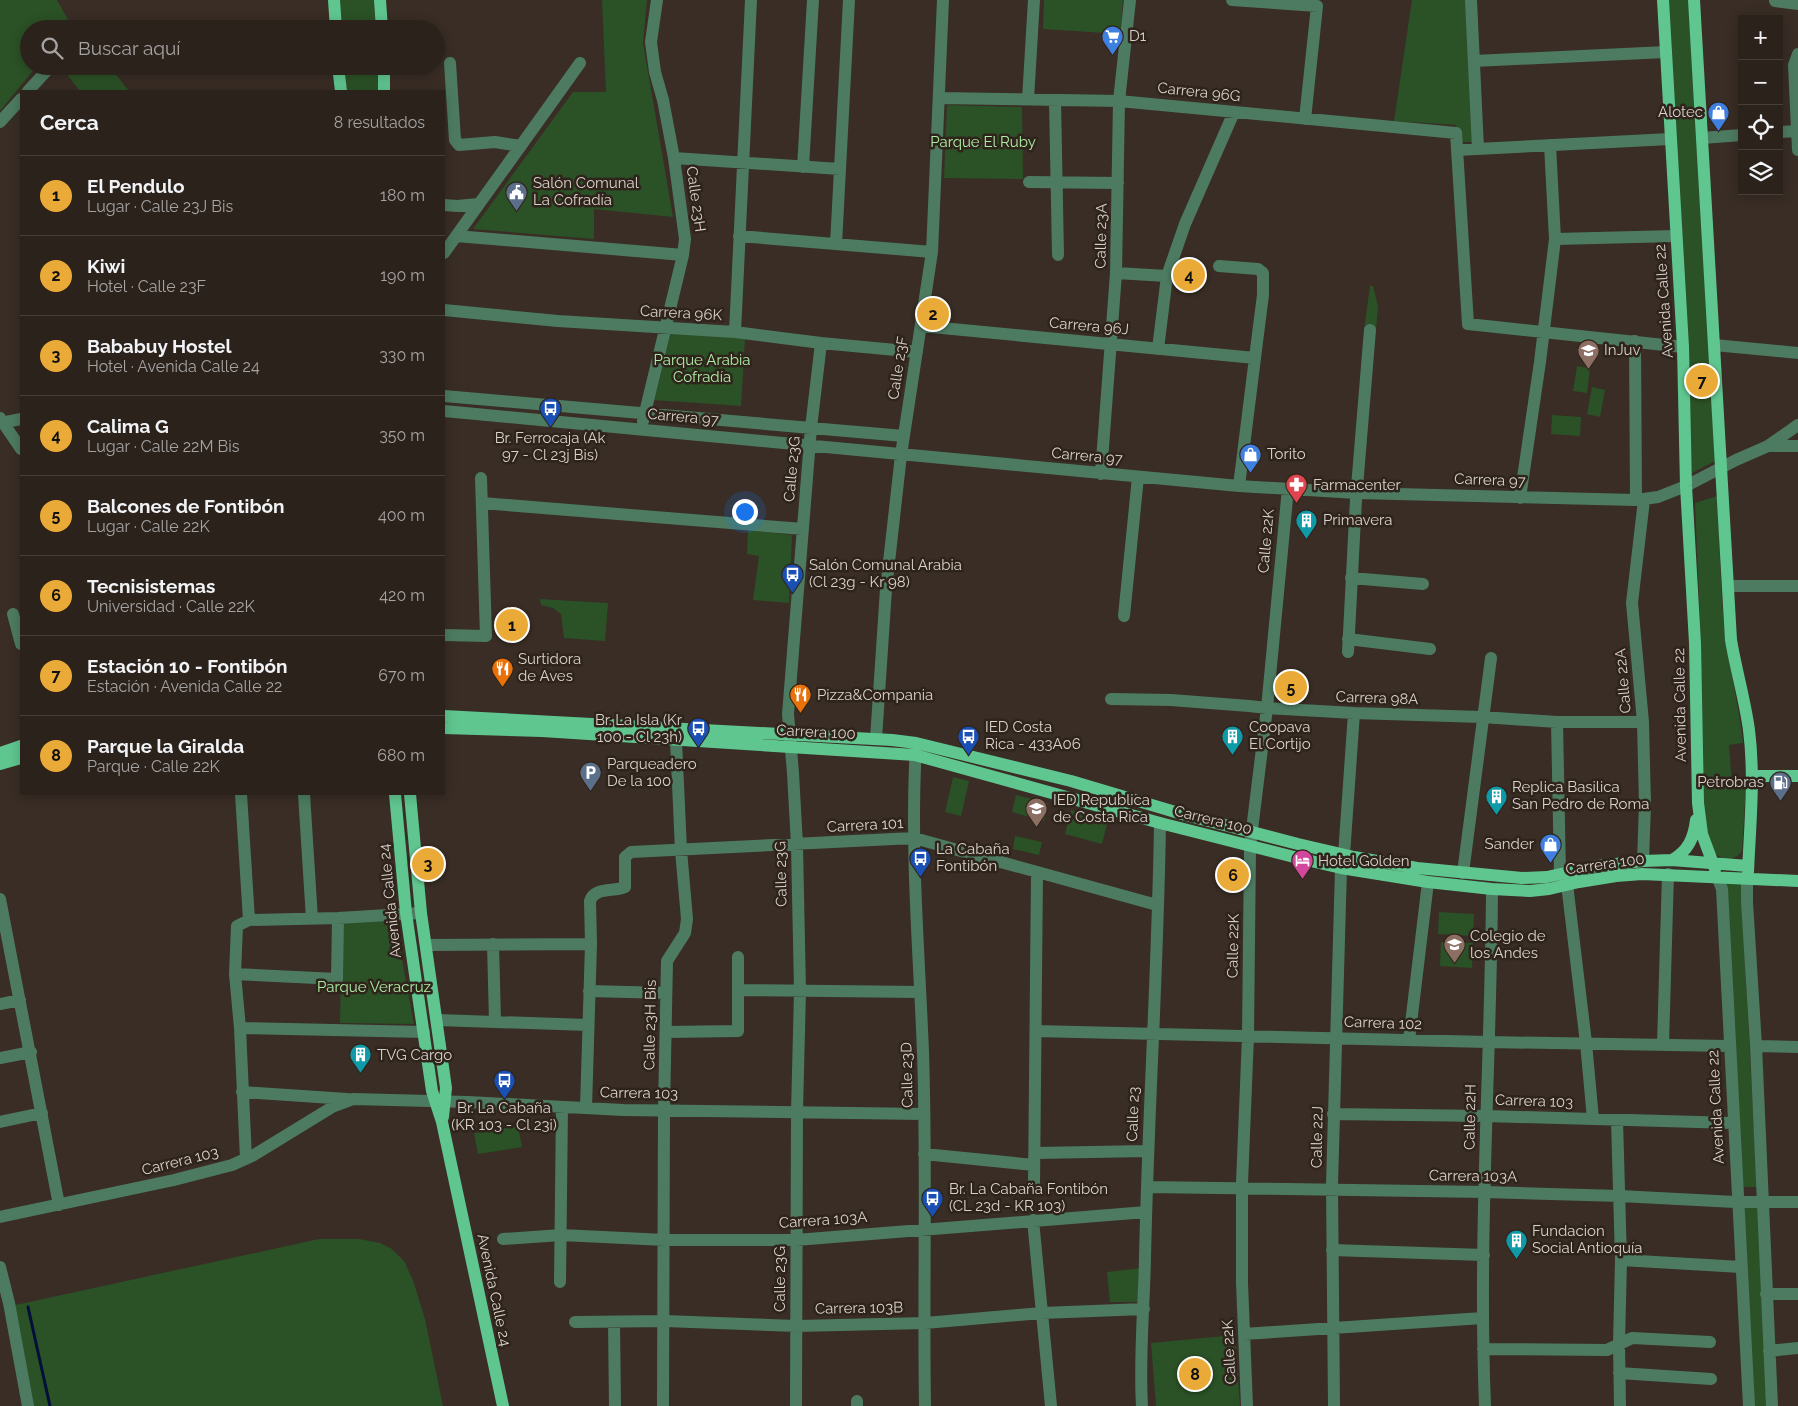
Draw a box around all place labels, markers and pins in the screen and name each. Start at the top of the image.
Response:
supermarket icon: D1 [1101,24,1125,55]
place label: D1 [1129,27,1147,45]
shop icon: Alotec [1707,100,1731,131]
place label: Alotec [1658,103,1703,121]
place label: Salón Comunal La Cofradía [533,174,640,209]
public building icon: Salón Comunal La Cofradía [505,180,529,211]
pin: 4 [1173,256,1205,294]
pin: 2 [917,295,949,333]
school or university icon: InJuv [1576,338,1600,369]
place label: InJuv [1604,341,1641,359]
pin: 7 [1686,362,1718,400]
bus stop icon: Br. Ferrocaja (Ak 97 - Cl 23j Bis) [538,397,562,428]
place label: Br. Ferrocaja (Ak 97 - Cl 23j Bis) [495,429,605,464]
shop icon: Torito [1239,442,1263,473]
place label: Torito [1267,445,1306,463]
pharmacy icon: Farmacenter [1285,473,1309,504]
place label: Farmacenter [1313,476,1402,494]
building icon: Primavera [1295,508,1319,539]
place label: Primavera [1323,511,1393,529]
place label: Salón Comunal Arabia (Cl 23g - Kr 98) [809,556,962,591]
bus stop icon: Salón Comunal Arabia (Cl 23g - Kr 98) [781,562,805,593]
pin: 1 [496,606,528,644]
place label: Surtidora de Aves [518,650,581,685]
restaurant icon: Surtidora de Aves [490,656,514,687]
pin: 5 [1275,668,1307,706]
restaurant icon: Pizza&Compania [789,683,813,714]
place label: Pizza&Compania [817,686,933,704]
place label: Br. La Isla (Kr 100 - Cl 23h) [595,711,683,746]
bus stop icon: Br. La Isla (Kr 100 - Cl 23h) [686,717,710,748]
place label: IED Costa Rica - 433A06 [985,718,1081,753]
place label: Coopava El Cortijo [1249,718,1311,753]
bus stop icon: IED Costa Rica - 433A06 [957,724,981,755]
building icon: Coopava El Cortijo [1221,724,1245,755]
place label: Parqueadero De la 100 [607,755,697,790]
parking icon: Parqueadero De la 100 [579,761,603,792]
fuel station icon: Petrobras [1768,770,1792,801]
place label: Petrobras [1697,773,1764,791]
place label: Replica Basilica San Pedro de Roma [1512,778,1649,813]
building icon: Replica Basilica San Pedro de Roma [1484,784,1508,815]
place label: IED Republica de Costa Rica [1053,791,1150,826]
school or university icon: IED Republica de Costa Rica [1025,797,1049,828]
shop icon: Sander [1538,832,1562,863]
place label: Sander [1485,835,1535,853]
place label: La Cabaña Fontibón [936,840,1010,875]
pin: 3 [412,845,444,883]
bus stop icon: La Cabaña Fontibón [908,846,932,877]
hotel icon: Hotel Golden [1290,849,1314,880]
place label: Hotel Golden [1318,852,1410,870]
pin: 6 [1217,856,1249,894]
place label: Colegio de los Andes [1470,927,1546,962]
school or university icon: Colegio de los Andes [1442,933,1466,964]
building icon: TVG Cargo [349,1043,373,1074]
place label: TVG Cargo [377,1046,452,1064]
bus stop icon: Br. La Cabaña (KR 103 - Cl 23i) [492,1068,516,1099]
place label: Br. La Cabaña (KR 103 - Cl 23i) [451,1099,557,1134]
place label: Br. La Cabaña Fontibón (CL 23d - KR 103) [949,1180,1108,1215]
bus stop icon: Br. La Cabaña Fontibón (CL 23d - KR 103) [921,1186,945,1217]
place label: Fundacion Social Antioquía [1532,1222,1642,1257]
building icon: Fundacion Social Antioquía [1504,1228,1528,1259]
pin: 8 [1179,1355,1211,1393]

